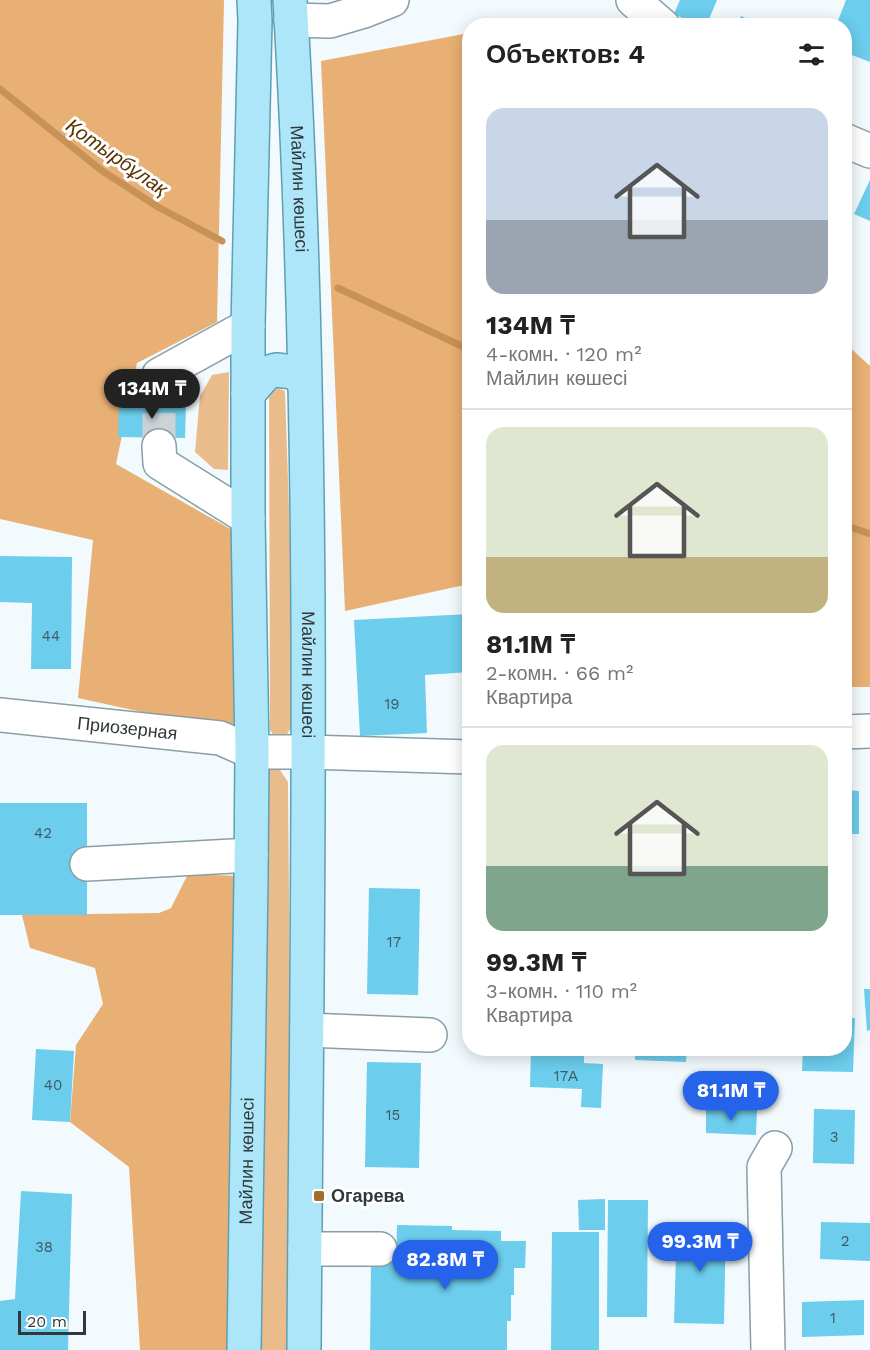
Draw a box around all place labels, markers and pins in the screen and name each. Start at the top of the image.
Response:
pin: 134M ₸ [103,369,201,420]
pin: 81.1M ₸ [676,1071,786,1122]
place label: Огарева [331,1185,405,1206]
marker: Огарева [312,1189,326,1203]
pin: 99.3M ₸ [645,1222,755,1273]
pin: 82.8M ₸ [390,1240,500,1291]

